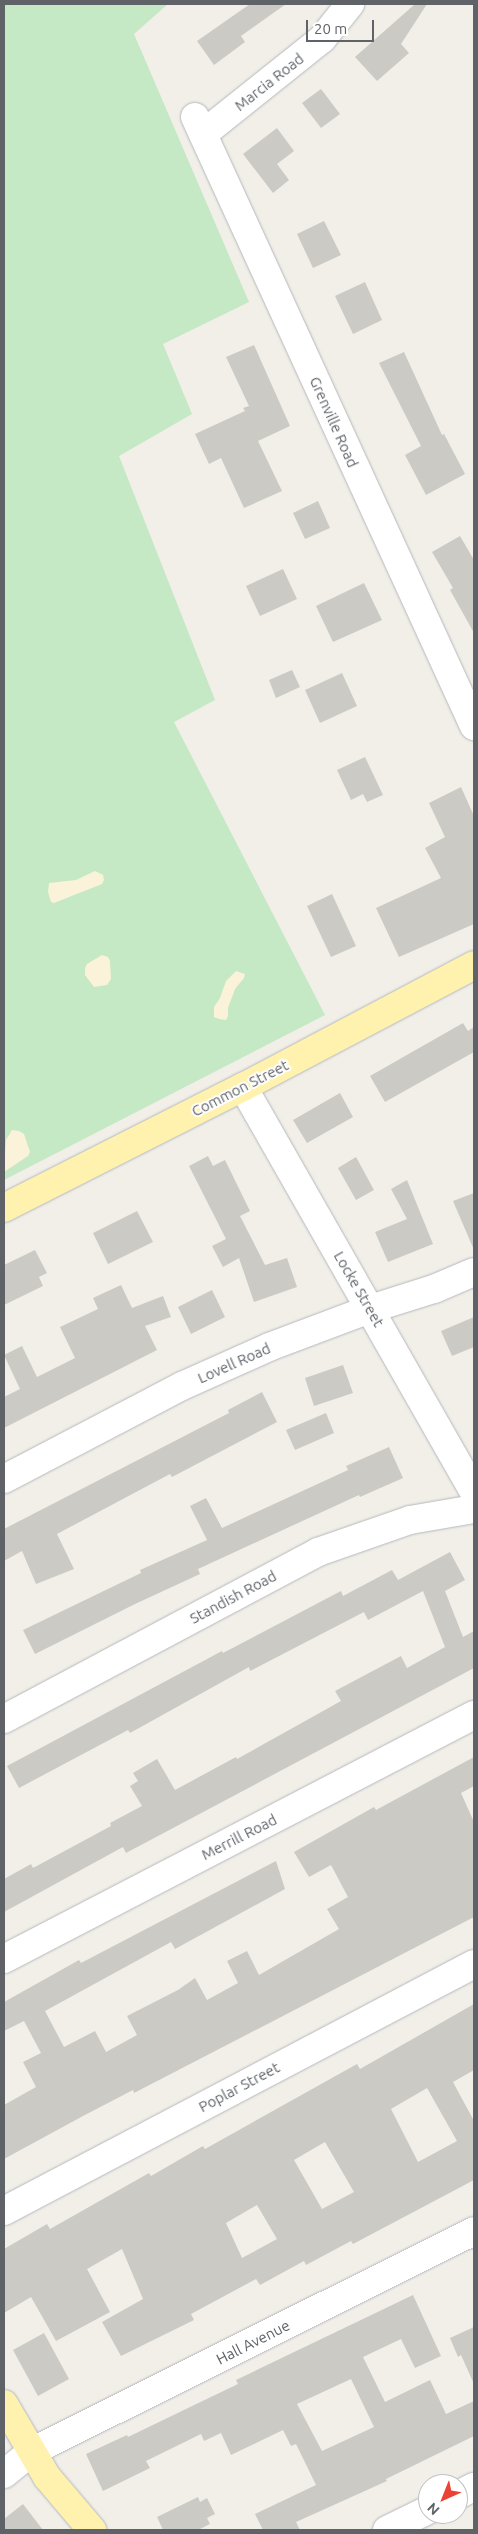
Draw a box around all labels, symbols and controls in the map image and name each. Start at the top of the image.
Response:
scale bar [308,10,376,42]
text: 20 m [314,20,347,37]
street label: Marcia Road [231,49,307,115]
street label: Grenville Road [306,374,362,470]
street label: Common Street [188,1056,292,1120]
street label: Locke Street [330,1248,388,1330]
street label: Lovell Road [195,1339,273,1387]
street label: Standish Road [187,1567,279,1627]
street label: Merrill Road [198,1810,280,1864]
street label: Poplar Street [195,2058,283,2116]
street label: Hall Avenue [213,2316,293,2368]
north arrow [418,2474,468,2524]
text: N [424,2500,443,2518]

